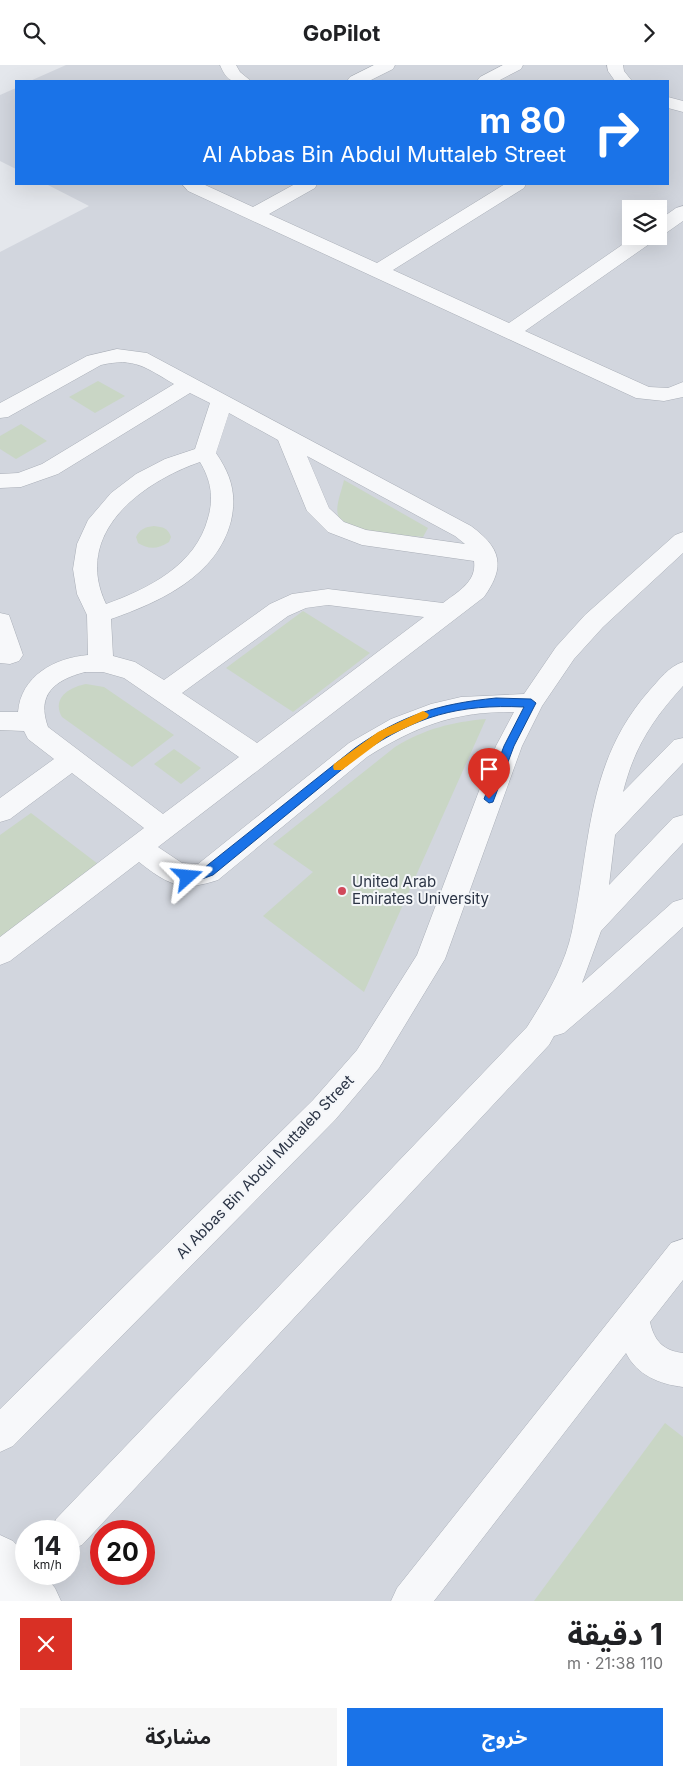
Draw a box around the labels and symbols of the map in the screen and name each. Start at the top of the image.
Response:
pin [468,748,510,799]
position arrow [161,850,213,902]
place label: United Arab Emirates University [352,872,489,908]
marker: United Arab Emirates University [336,885,348,897]
street label: Al Abbas Bin Abdul Muttaleb Street [172,1071,358,1262]
speed limit sign: 20 [90,1520,155,1585]

